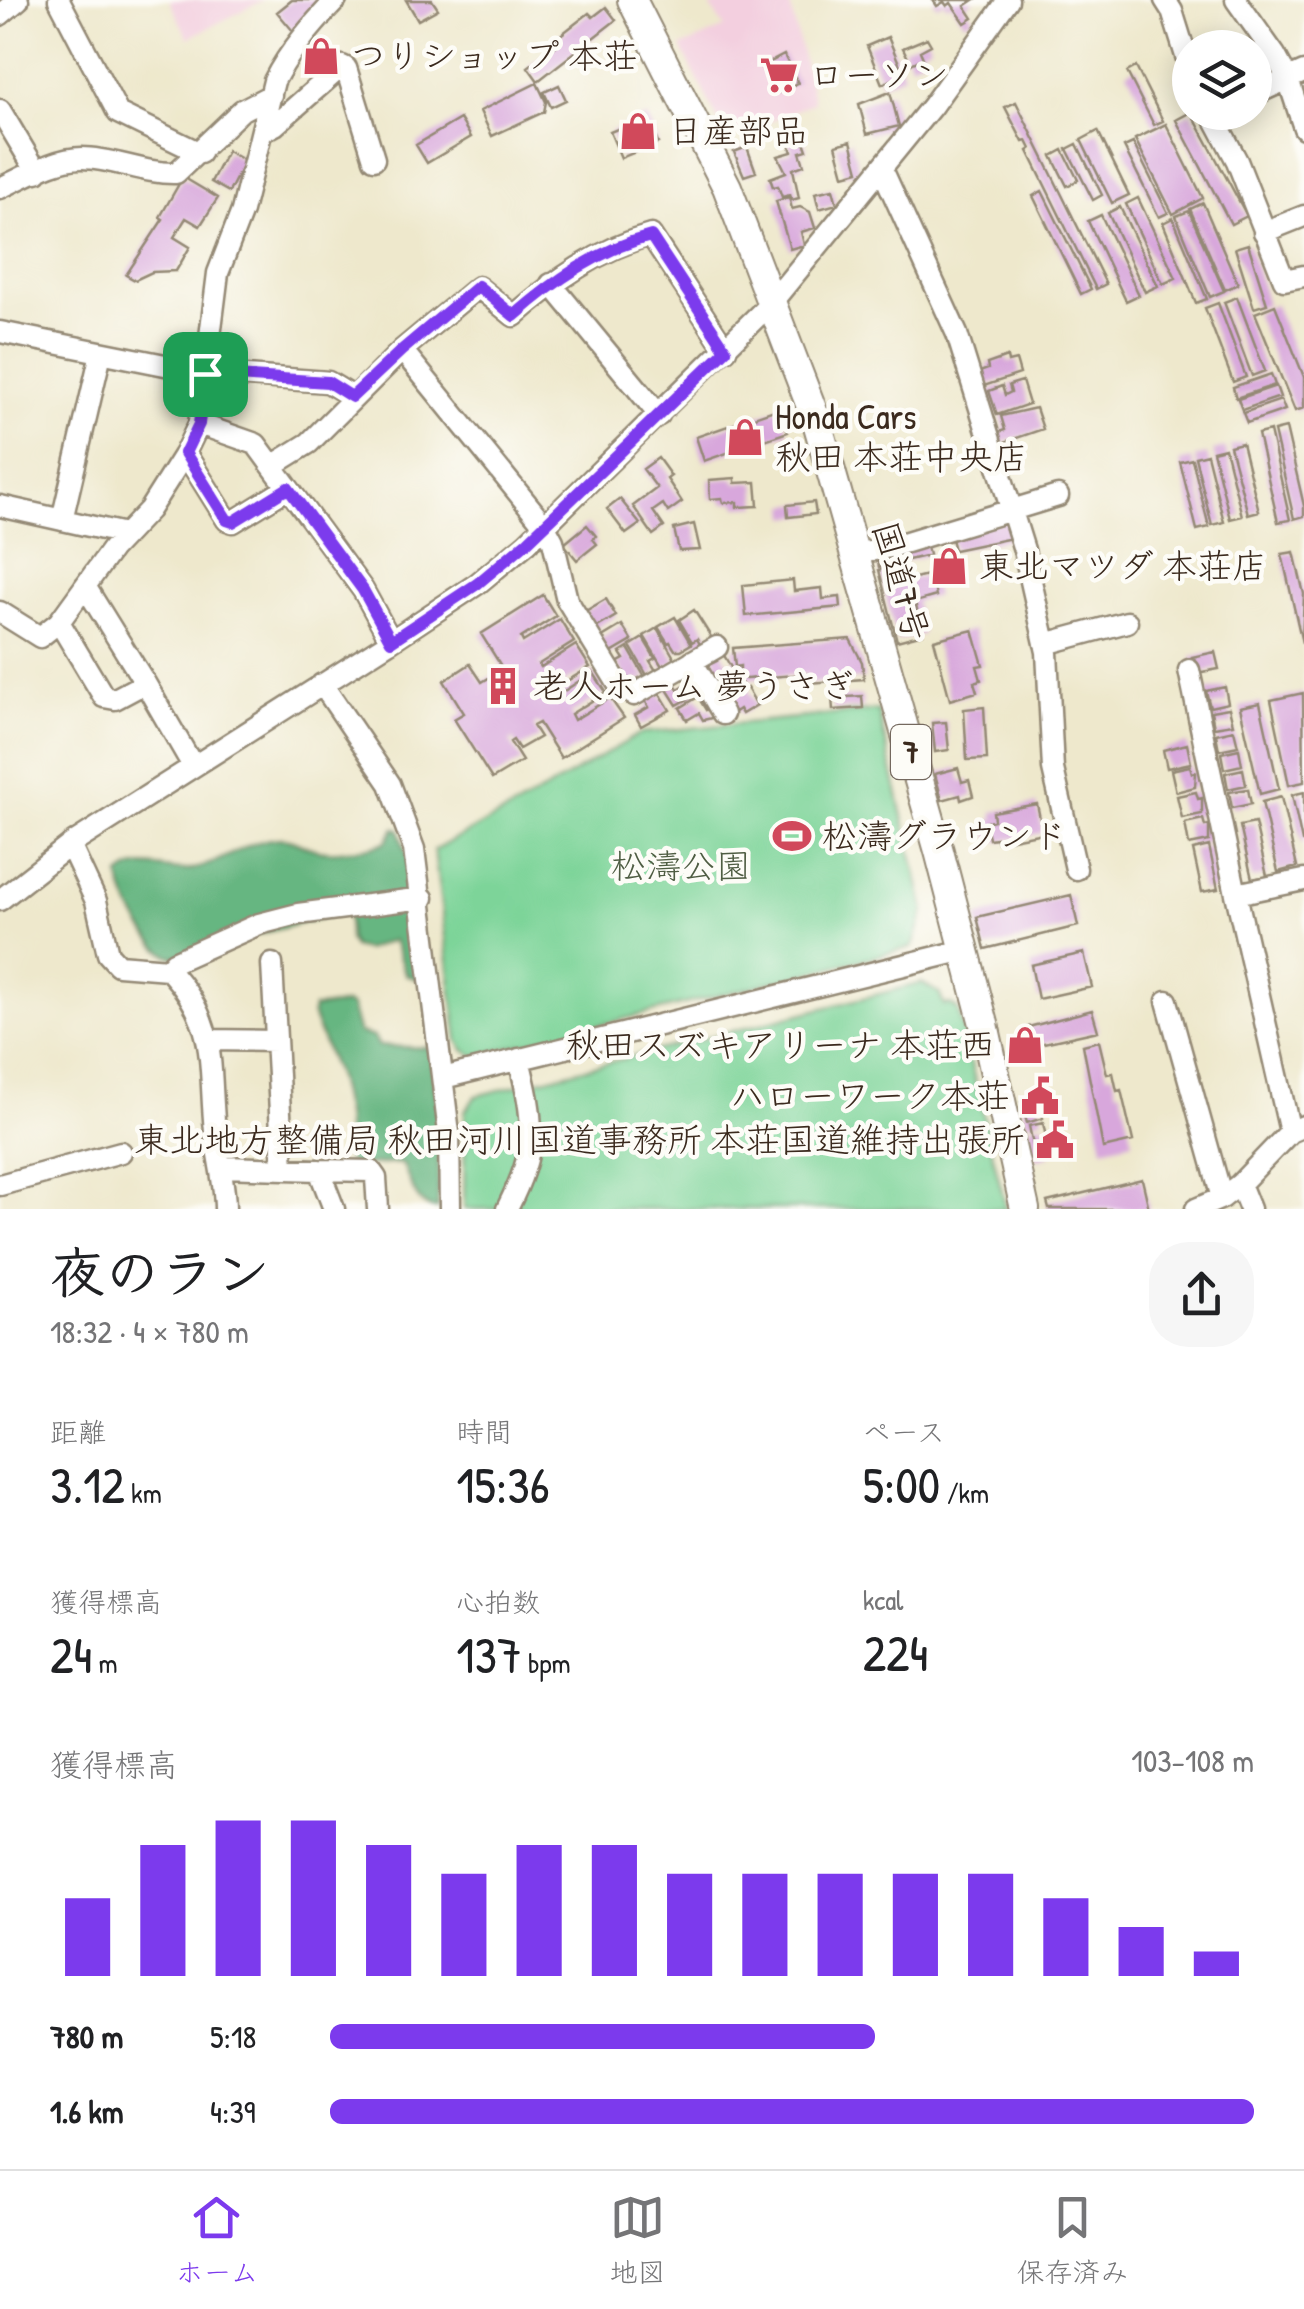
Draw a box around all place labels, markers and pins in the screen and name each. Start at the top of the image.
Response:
place label: つりショップ 本荘 [351,32,638,79]
shop icon: つりショップ 本荘 [300,35,342,77]
place label: ローソン [809,51,949,98]
supermarket icon: ローソン [758,54,800,96]
place label: 日産部品 [668,107,808,154]
shop icon: 日産部品 [617,110,659,152]
pin [163,332,248,417]
place label: Honda Cars 秋田 本荘中央店 [775,393,1028,480]
shop icon: Honda Cars 秋田 本荘中央店 [724,416,766,458]
place label: 東北マツダ 本荘店 [979,542,1267,589]
shop icon: 東北マツダ 本荘店 [928,545,970,587]
place label: 老人ホーム 夢うさぎ [533,662,855,709]
building icon: 老人ホーム 夢うさぎ [482,665,524,707]
place label: 松濤グラウンド [822,812,1067,859]
sports icon: 松濤グラウンド [771,815,813,857]
place label: 秋田スズキアリーナ 本荘西 [566,1021,995,1068]
shop icon: 秋田スズキアリーナ 本荘西 [1004,1024,1046,1066]
place label: ハローワーク本荘 [730,1072,1010,1119]
public building icon: ハローワーク本荘 [1019,1075,1061,1117]
place label: 東北地方整備局 秋田河川国道事務所 本荘国道維持出張所 [134,1116,1025,1163]
public building icon: 東北地方整備局 秋田河川国道事務所 本荘国道維持出張所 [1034,1119,1076,1161]

